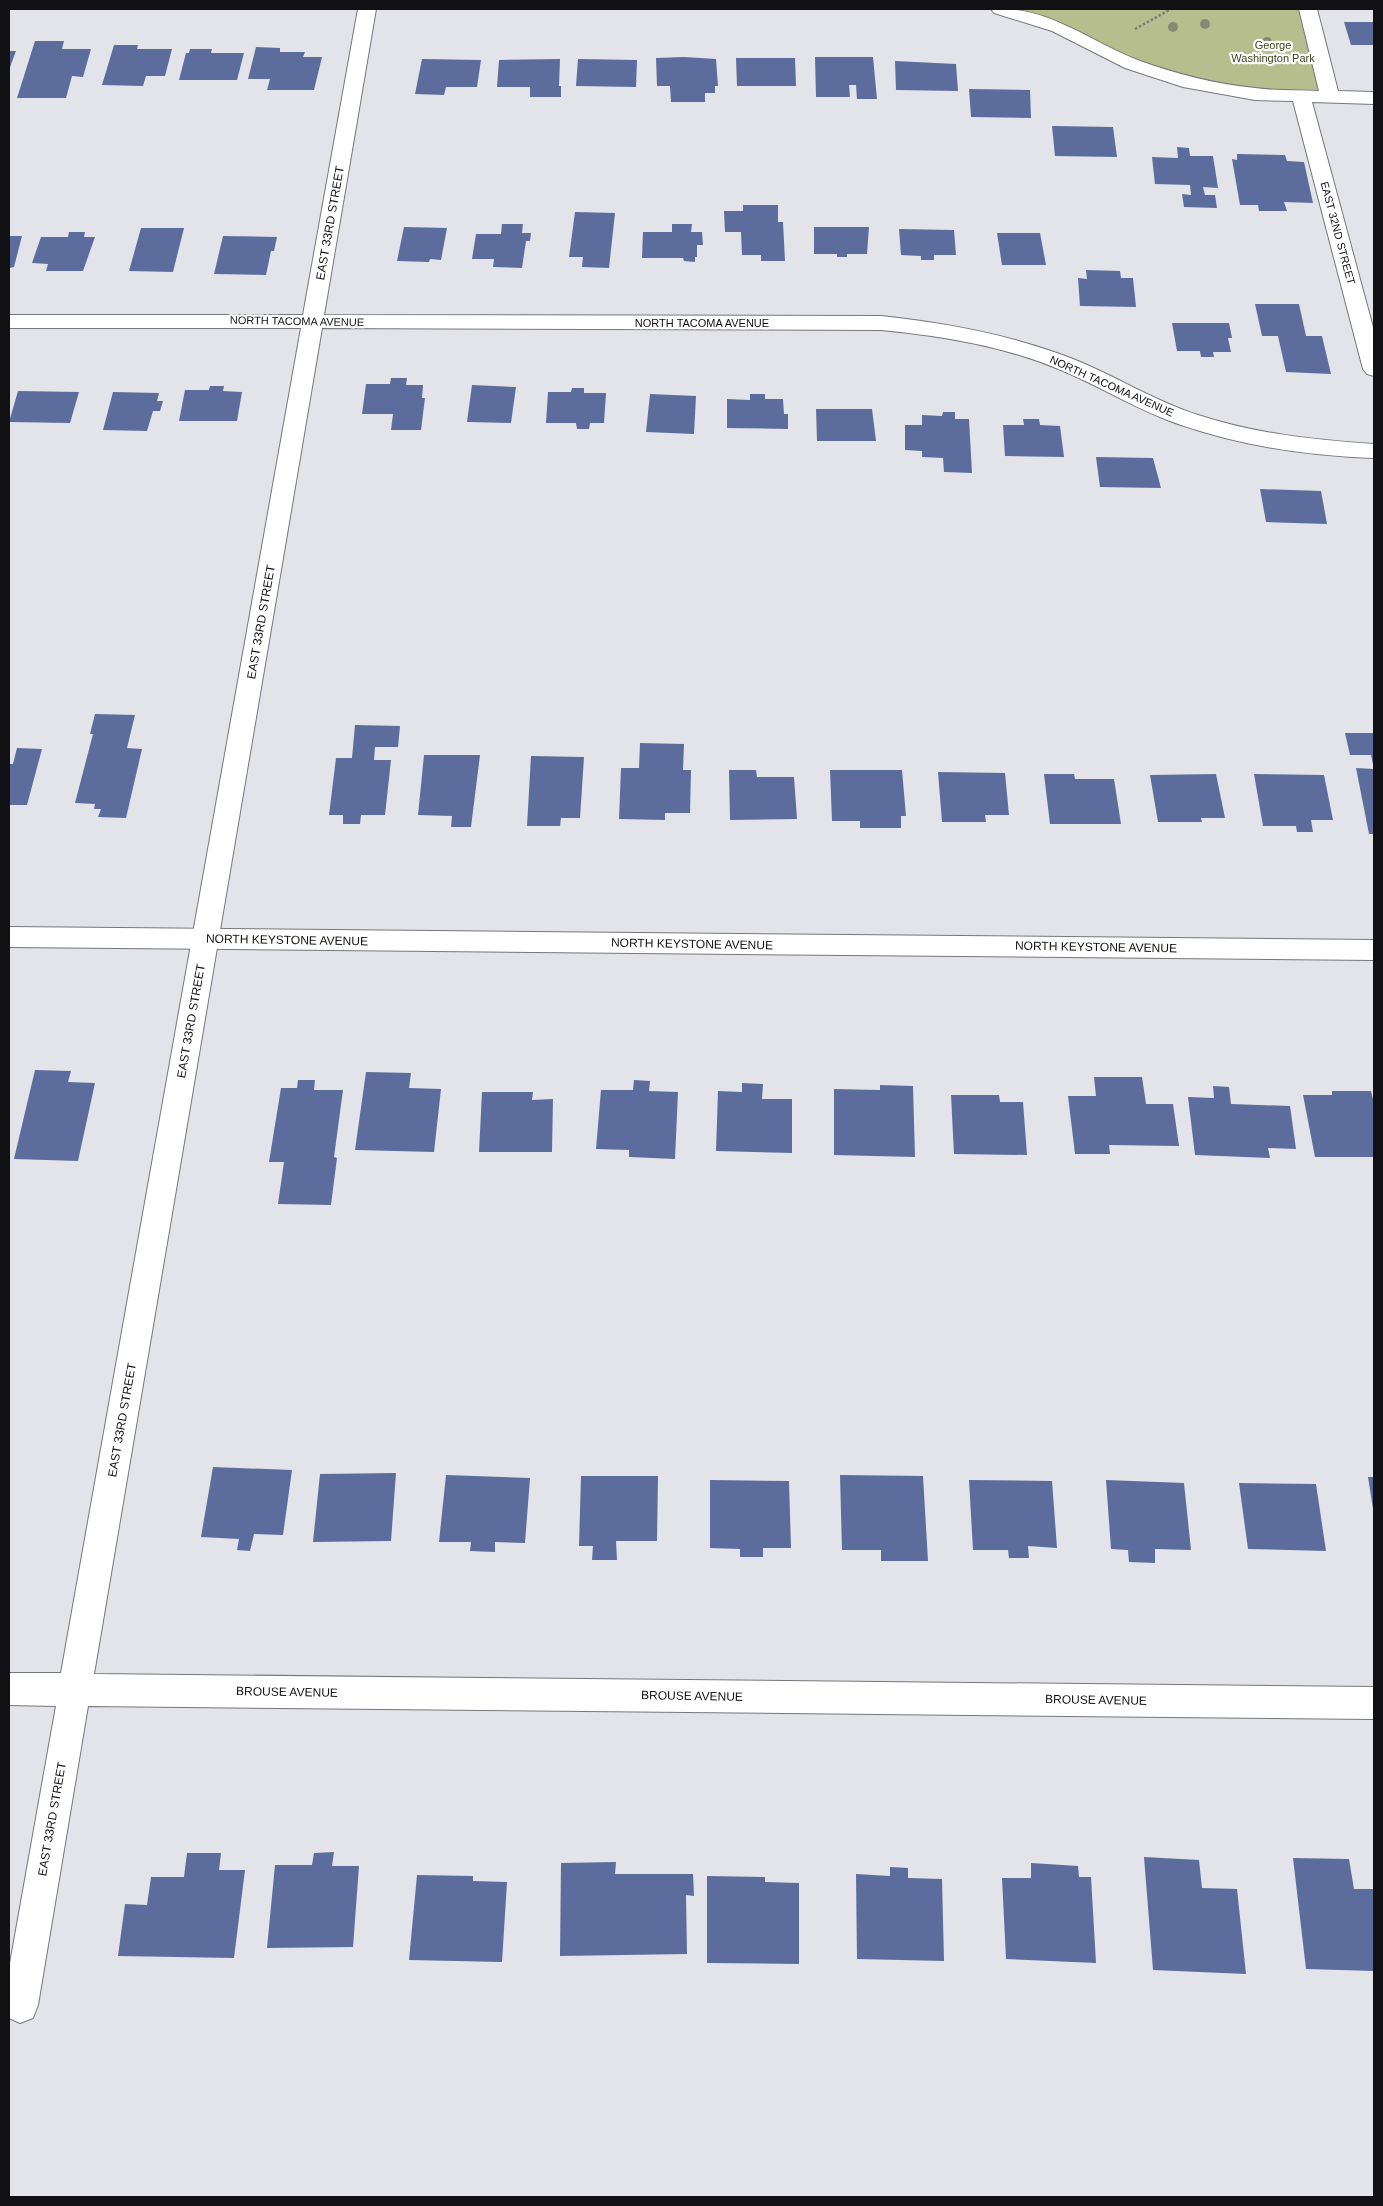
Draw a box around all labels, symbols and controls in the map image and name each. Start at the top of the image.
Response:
park label: George Washington Park [1231,39,1315,64]
street label: EAST 33RD STREET [313,164,347,281]
street label: EAST 32ND STREET [1318,180,1358,286]
street label: NORTH TACOMA AVENUE [230,314,364,328]
street label: NORTH TACOMA AVENUE [635,317,769,329]
street label: NORTH TACOMA AVENUE [1048,353,1176,419]
street label: EAST 33RD STREET [244,563,278,680]
street label: NORTH KEYSTONE AVENUE [206,932,368,948]
street label: NORTH KEYSTONE AVENUE [611,936,773,952]
street label: NORTH KEYSTONE AVENUE [1015,939,1177,955]
street label: EAST 33RD STREET [174,962,208,1079]
street label: EAST 33RD STREET [105,1361,139,1478]
street label: BROUSE AVENUE [236,1684,338,1700]
street label: BROUSE AVENUE [641,1688,743,1704]
street label: BROUSE AVENUE [1045,1692,1147,1708]
street label: EAST 33RD STREET [35,1760,69,1877]

